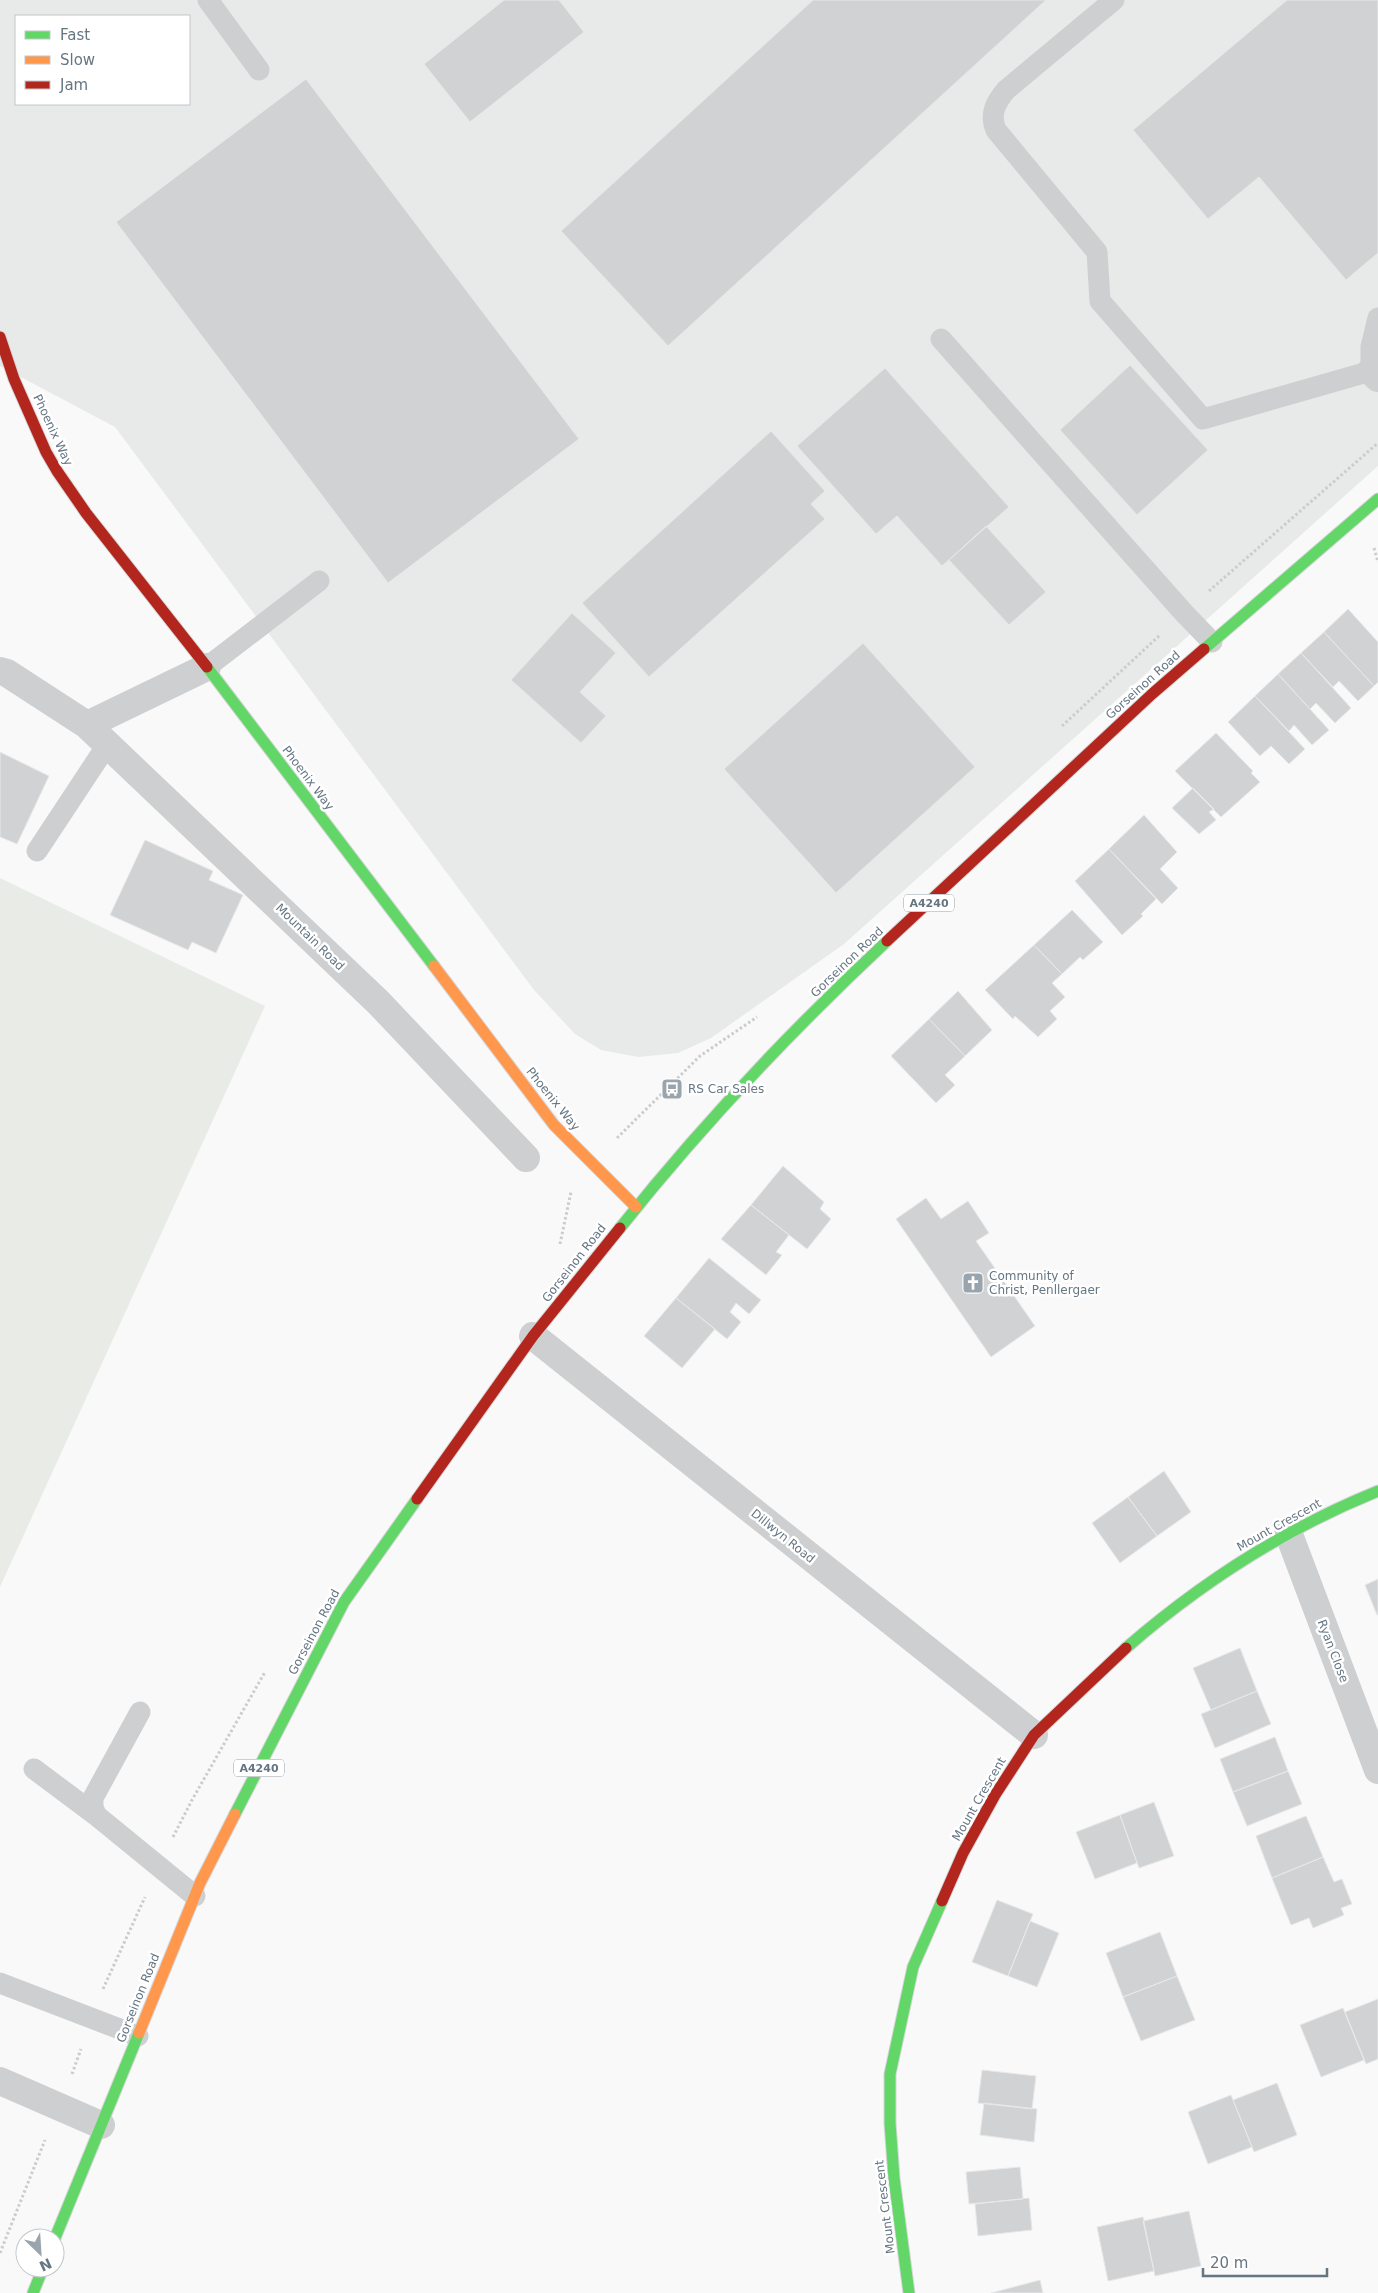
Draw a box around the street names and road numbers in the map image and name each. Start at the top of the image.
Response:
street label: Phoenix Way [30,392,76,468]
street label: Gorseinon Road [1103,648,1183,722]
street label: Phoenix Way [279,743,337,813]
road number: A4240 [904,894,954,911]
street label: Mountain Road [273,901,347,973]
street label: Gorseinon Road [808,924,886,1000]
street label: Phoenix Way [523,1065,583,1133]
street label: Gorseinon Road [539,1221,609,1305]
street label: Mount Crescent [1234,1496,1324,1554]
street label: Dillwyn Road [748,1506,818,1566]
street label: Gorseinon Road [286,1587,342,1677]
street label: Ryan Close [1315,1618,1351,1684]
street label: Mount Crescent [949,1754,1009,1843]
road number: A4240 [234,1760,284,1776]
street label: Gorseinon Road [114,1951,162,2045]
street label: Mount Crescent [872,2159,898,2255]

